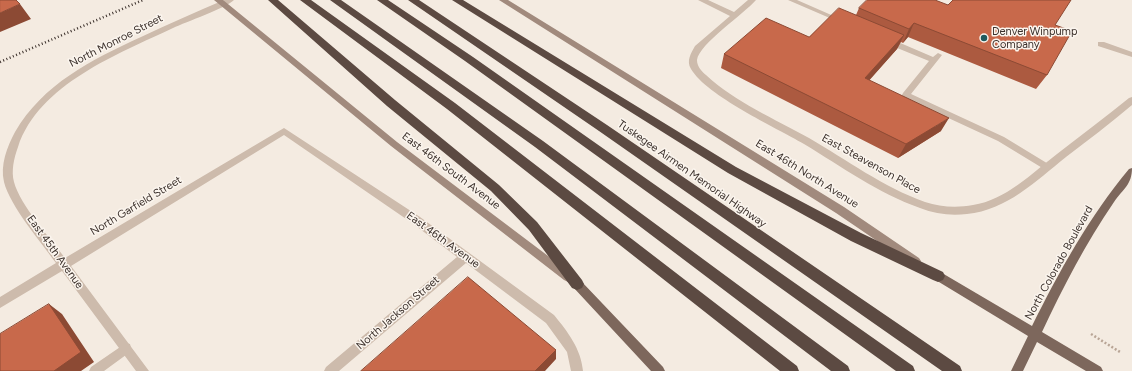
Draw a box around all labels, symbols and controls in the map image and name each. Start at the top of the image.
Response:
street label: North Monroe Street [67,12,165,70]
place label: Denver Winpump Company [992,25,1077,51]
marker: Denver Winpump Company [979,33,989,43]
street label: Tuskegee Airmen Memorial Highway [615,117,769,231]
street label: East 46th South Avenue [399,130,503,212]
street label: East Steavenson Place [819,131,923,197]
street label: East 46th North Avenue [753,137,861,211]
street label: North Garfield Street [88,173,184,239]
street label: North Colorado Boulevard [1022,204,1096,322]
street label: East 46th Avenue [404,209,482,271]
street label: East 45th Avenue [24,213,86,291]
street label: North Jackson Street [354,273,442,353]

